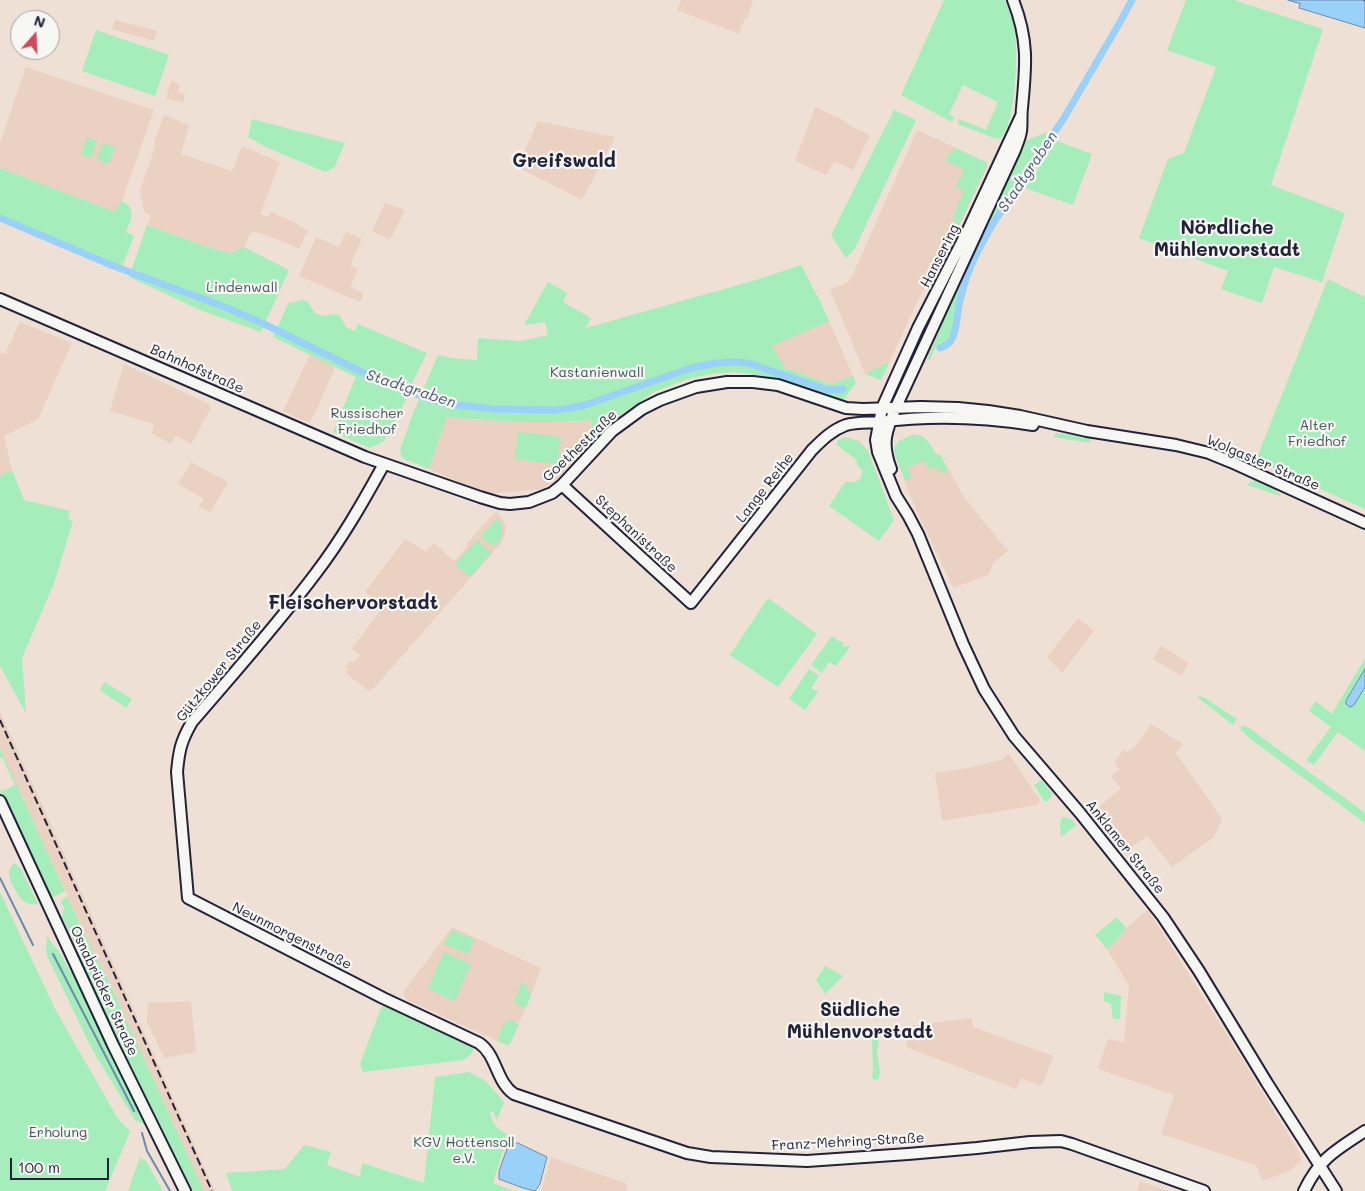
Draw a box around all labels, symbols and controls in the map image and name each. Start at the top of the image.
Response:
north arrow [10,10,60,60]
text: N [32,11,48,32]
water label: Stadtgraben [994,128,1062,216]
district label: Greifswald [512,150,616,172]
district label: Nördliche Mühlenvorstadt [1154,217,1300,261]
street label: Hansering [917,221,963,291]
park label: Lindenwall [206,280,278,296]
street label: Bahnhofstraße [147,341,247,397]
park label: Kastanienwall [550,365,644,381]
water label: Stadtgraben [364,366,458,412]
park label: Russischer Friedhof [330,406,404,438]
street label: Goethestraße [540,407,620,485]
park label: Alter Friedhof [1288,418,1346,451]
street label: Wolgaster Straße [1204,432,1322,494]
street label: Lange Reihe [733,450,797,526]
street label: Stephanistraße [591,492,681,576]
district label: Fleischervorstadt [268,592,438,614]
street label: Gützkower Straße [173,617,265,725]
street label: Anklamer Straße [1082,797,1168,897]
street label: Neunmorgenstraße [230,899,354,973]
street label: Osnabrücker Straße [67,923,141,1059]
district label: Südliche Mühlenvorstadt [787,999,933,1043]
park label: Erholung [29,1125,87,1141]
street label: Franz-Mehring-Straße [771,1130,925,1154]
park label: KGV Hottensoll e.V. [413,1135,515,1168]
scale bar [12,1148,111,1180]
text: 100 m [18,1157,60,1177]

